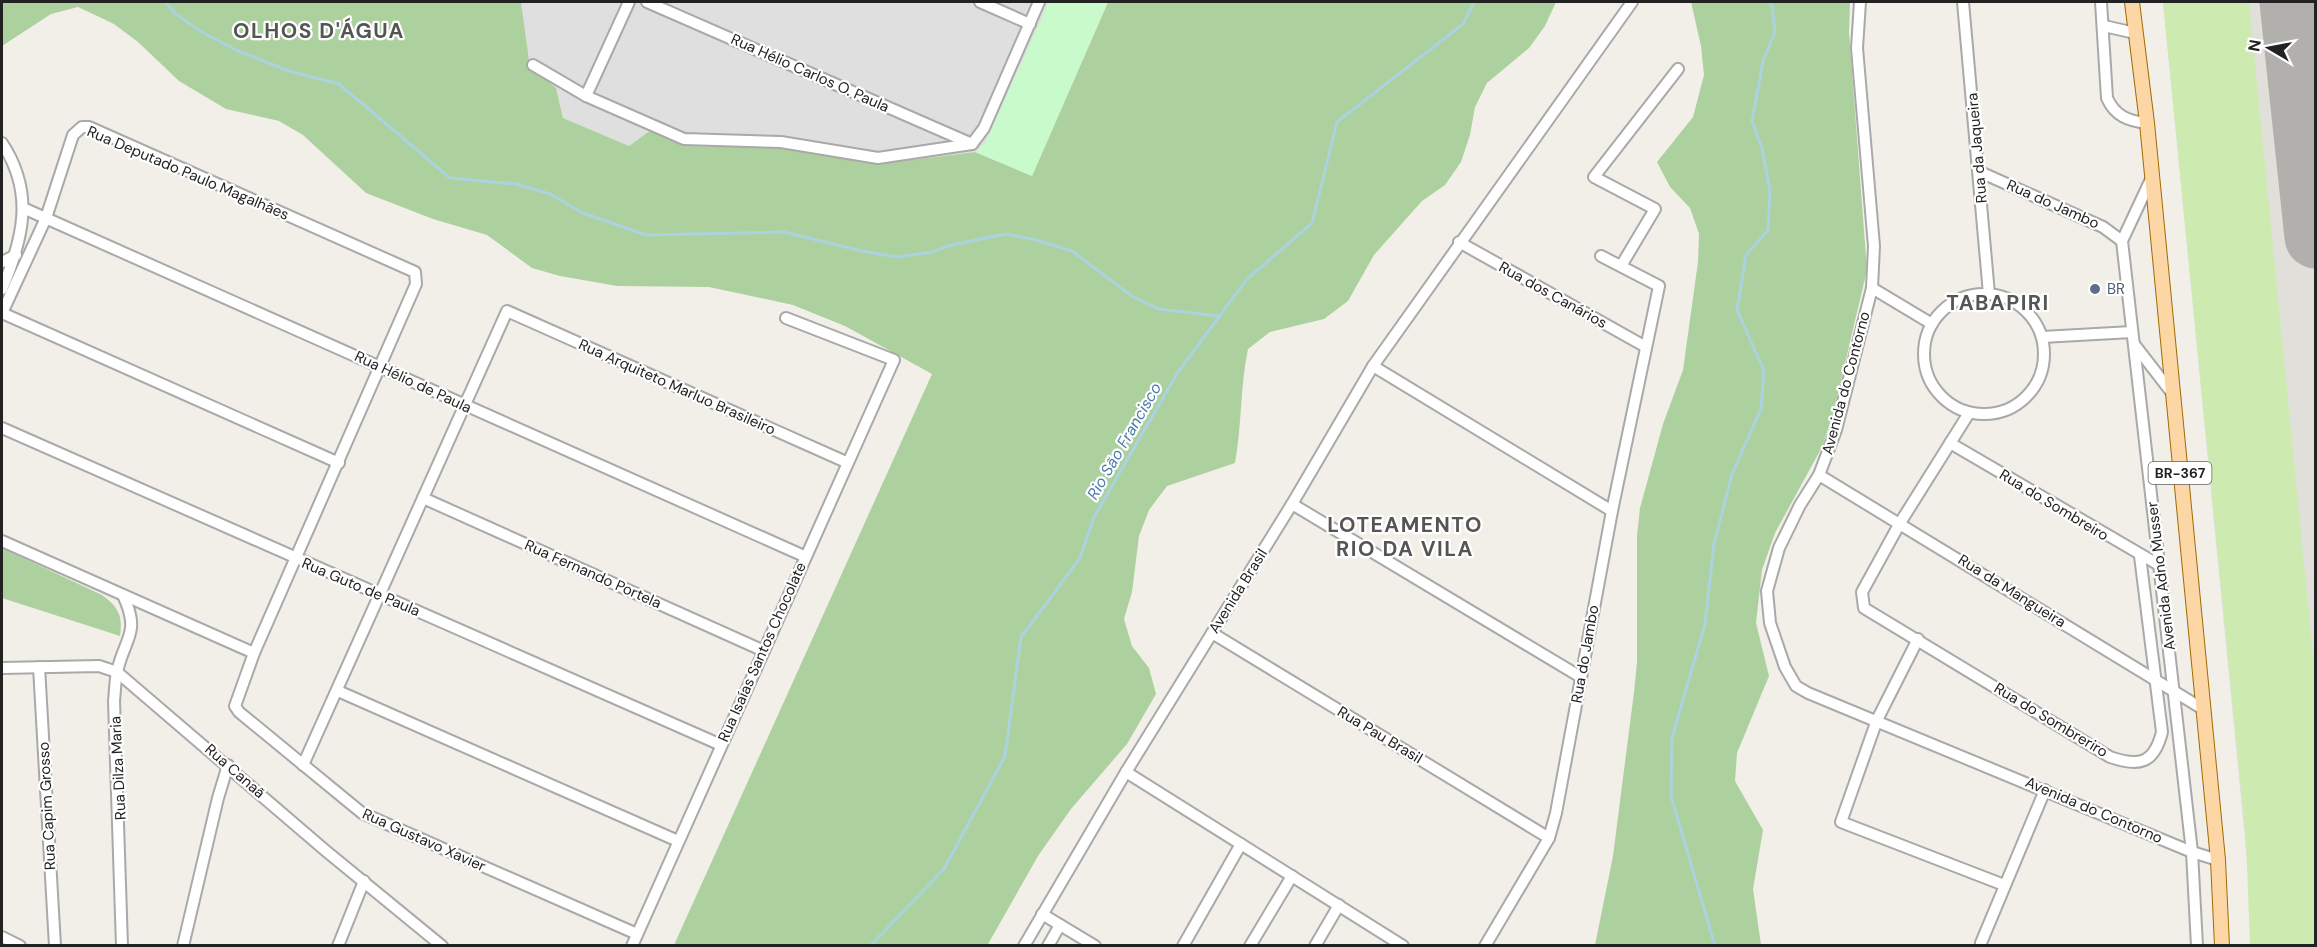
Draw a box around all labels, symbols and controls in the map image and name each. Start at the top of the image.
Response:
district label: OLHOS D'ÁGUA [233,17,405,45]
north arrow [2239,18,2299,78]
street label: Rua Hélio Carlos O. Paula [728,29,892,117]
text: N [2243,38,2266,53]
street label: Rua da Jaqueira [1962,92,1992,204]
street label: Rua Deputado Paulo Magalhães [84,121,292,225]
street label: Rua do Jambo [2004,175,2103,233]
street label: Rua dos Canários [1495,257,1611,333]
place label: BR [2107,279,2125,299]
marker: BR [2088,282,2102,296]
district label: TABAPIRI [1946,289,2050,317]
street label: Avenida do Contorno [1817,309,1875,457]
street label: Rua Arquiteto Marluo Brasileiro [575,334,779,440]
street label: Rua Hélio de Paula [351,346,475,418]
water label: Rio São Francisco [1082,379,1166,503]
road number: BR-367 [2148,462,2212,484]
street label: Rua do Sombreiro [1996,465,2112,546]
street label: Avenida Adno Musser [2142,500,2180,652]
district label: LOTEAMENTO RIO DA VILA [1327,511,1483,563]
street label: Rua Fernando Portela [522,535,664,613]
street label: Avenida Brasil [1204,545,1272,637]
street label: Rua da Mangueira [1954,550,2070,632]
street label: Rua Guto de Paula [299,553,423,621]
street label: Rua Isaías Santos Chocolate [713,559,811,745]
street label: Rua do Jambo [1567,603,1603,705]
street label: Rua do Sombreriro [1990,678,2112,762]
street label: Rua Pau Brasil [1334,702,1426,768]
street label: Rua Dilza Maria [105,716,131,820]
street label: Rua Canaã [201,739,269,803]
street label: Rua Capim Grosso [34,741,60,871]
street label: Avenida do Contorno [2022,772,2166,848]
street label: Rua Gustavo Xavier [359,804,489,876]

